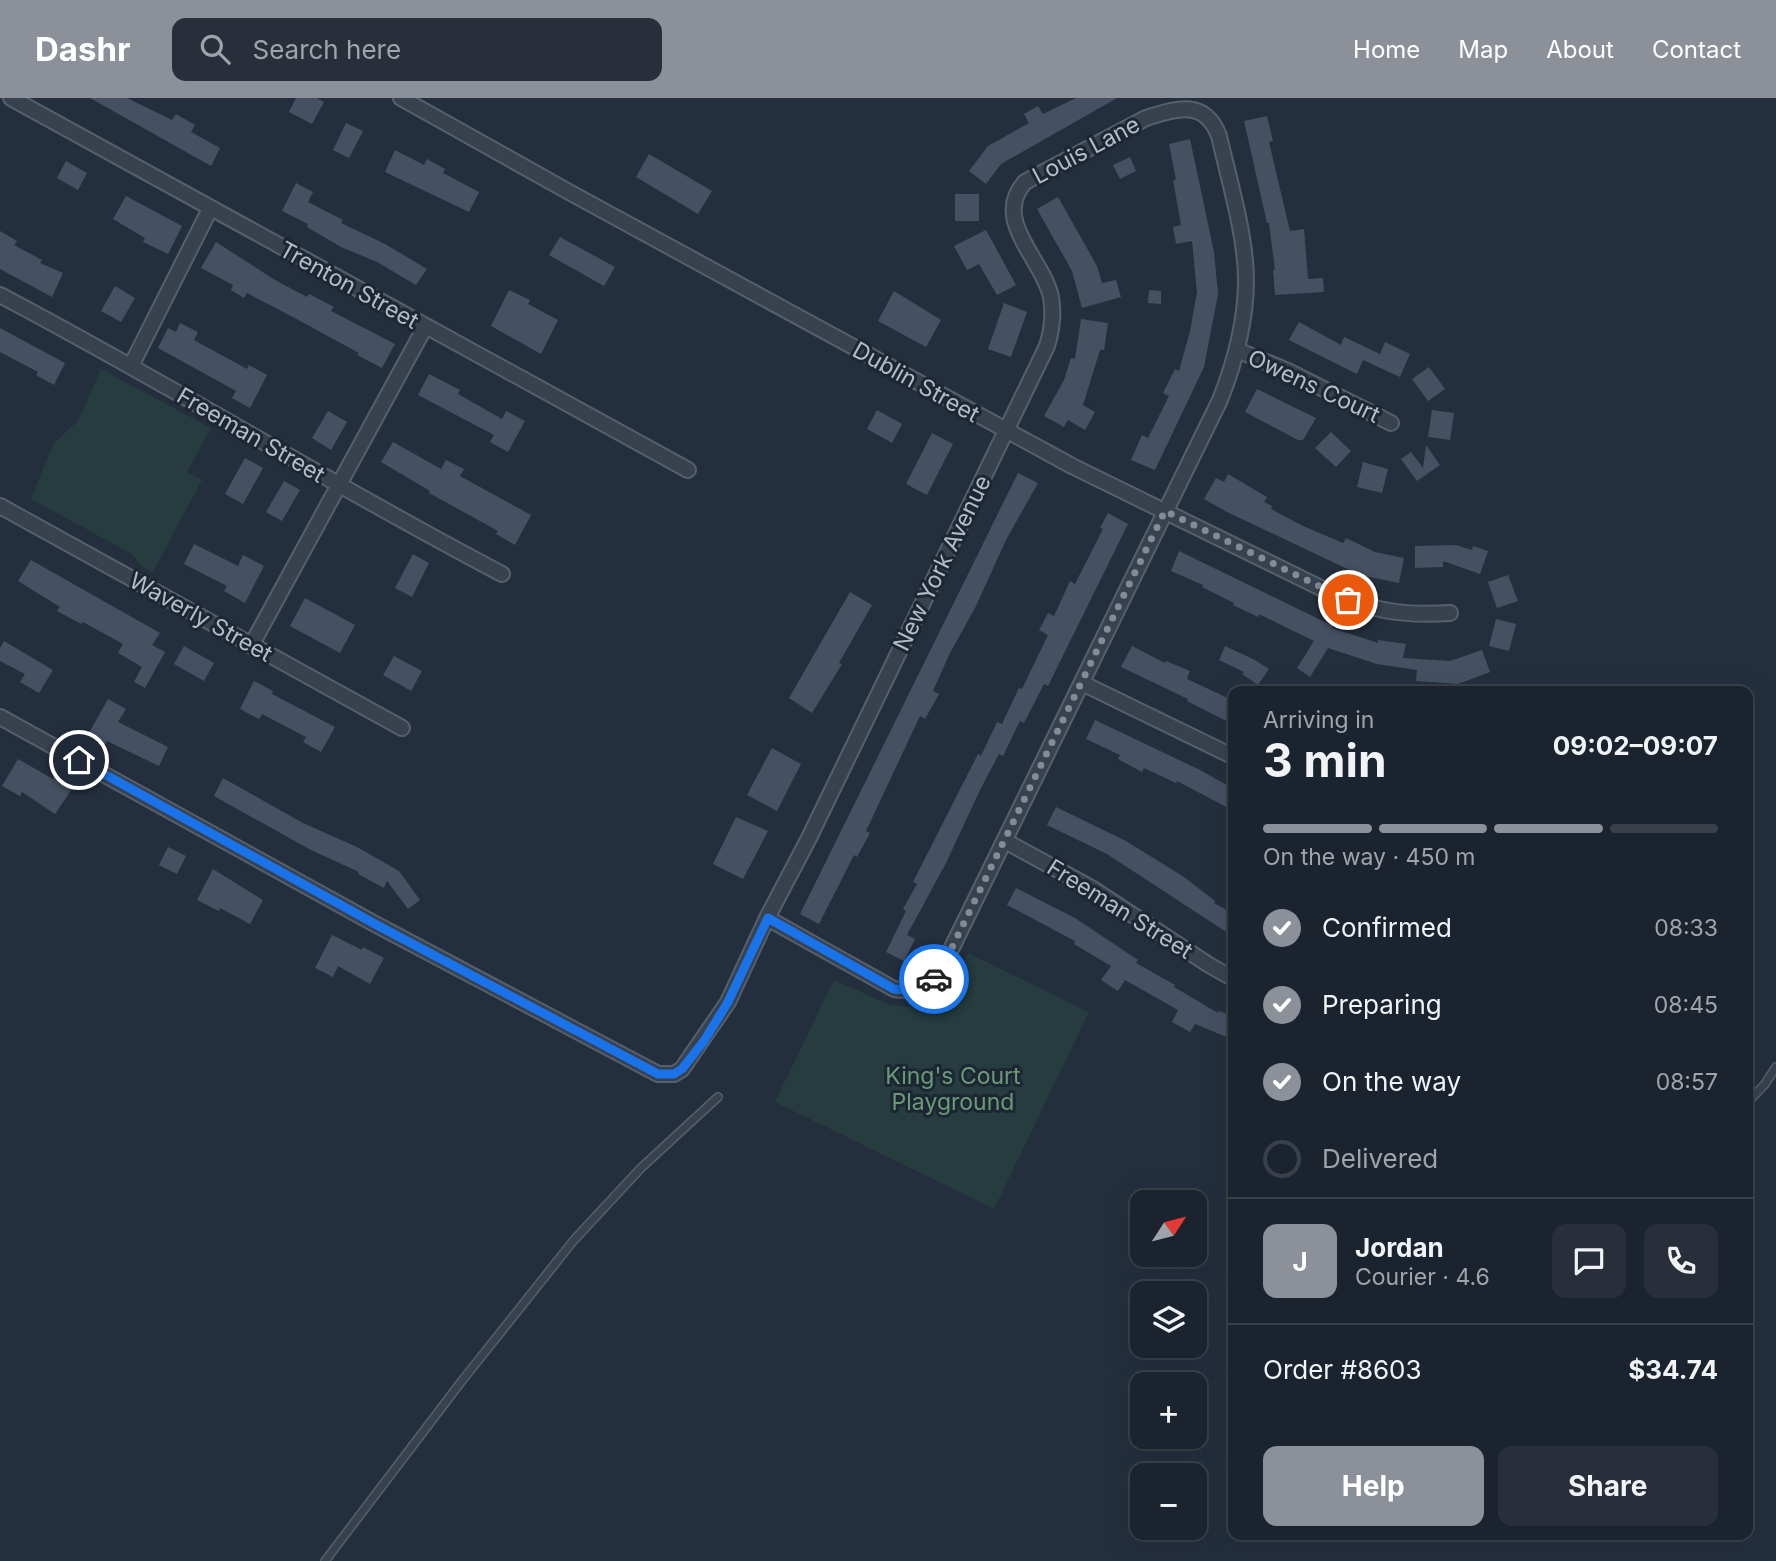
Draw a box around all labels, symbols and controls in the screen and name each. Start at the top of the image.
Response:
search box [172,18,662,81]
text: Dashr [35,29,130,69]
icon: search [196,30,234,68]
text: Search here [252,34,401,65]
text: Home [1353,35,1420,64]
text: Map [1458,35,1508,64]
text: About [1546,35,1614,64]
text: Contact [1652,35,1741,64]
street label: Louis Lane [1028,110,1144,190]
street label: Trenton Street [274,235,424,335]
street label: Dublin Street [848,336,985,429]
street label: Owens Court [1244,343,1385,429]
street label: Freeman Street [172,381,330,489]
street label: New York Avenue [887,471,997,655]
street label: Waverly Street [125,566,278,668]
pin [1318,570,1378,630]
icon: bag [1329,581,1367,619]
text: Arriving in [1263,706,1374,734]
pin [49,730,109,790]
text: 09:02–09:07 [1553,730,1718,761]
text: 3 min [1263,732,1387,788]
icon: home [60,741,98,779]
text: On the way · 450 m [1263,843,1476,871]
street label: Freeman Street [1042,853,1198,965]
icon: check [1263,909,1301,947]
text: Confirmed [1322,912,1452,943]
text: 08:33 [1654,914,1718,942]
courier [899,944,969,1014]
icon: car [915,960,953,998]
icon: check [1263,986,1301,1024]
text: Preparing [1322,989,1442,1020]
text: 08:45 [1654,991,1718,1019]
park label: King's Court Playground [885,1062,1021,1116]
icon: check [1263,1063,1301,1101]
text: On the way [1322,1066,1461,1097]
text: 08:57 [1656,1068,1718,1096]
text: Delivered [1322,1143,1438,1174]
north arrow [1130,1190,1208,1267]
map controls [1130,1190,1207,1540]
button: chat [1552,1224,1626,1298]
button: phone [1644,1224,1718,1298]
text: Jordan [1355,1232,1444,1263]
text: J [1292,1246,1308,1277]
text: Courier · 4.6 [1355,1263,1490,1291]
button: layers [1130,1281,1207,1358]
text: Order #8603 [1263,1354,1422,1385]
text: $34.74 [1628,1354,1718,1385]
button: + [1130,1372,1207,1449]
button: Help [1263,1446,1484,1526]
button: Share [1498,1446,1718,1526]
button: − [1130,1463,1207,1540]

